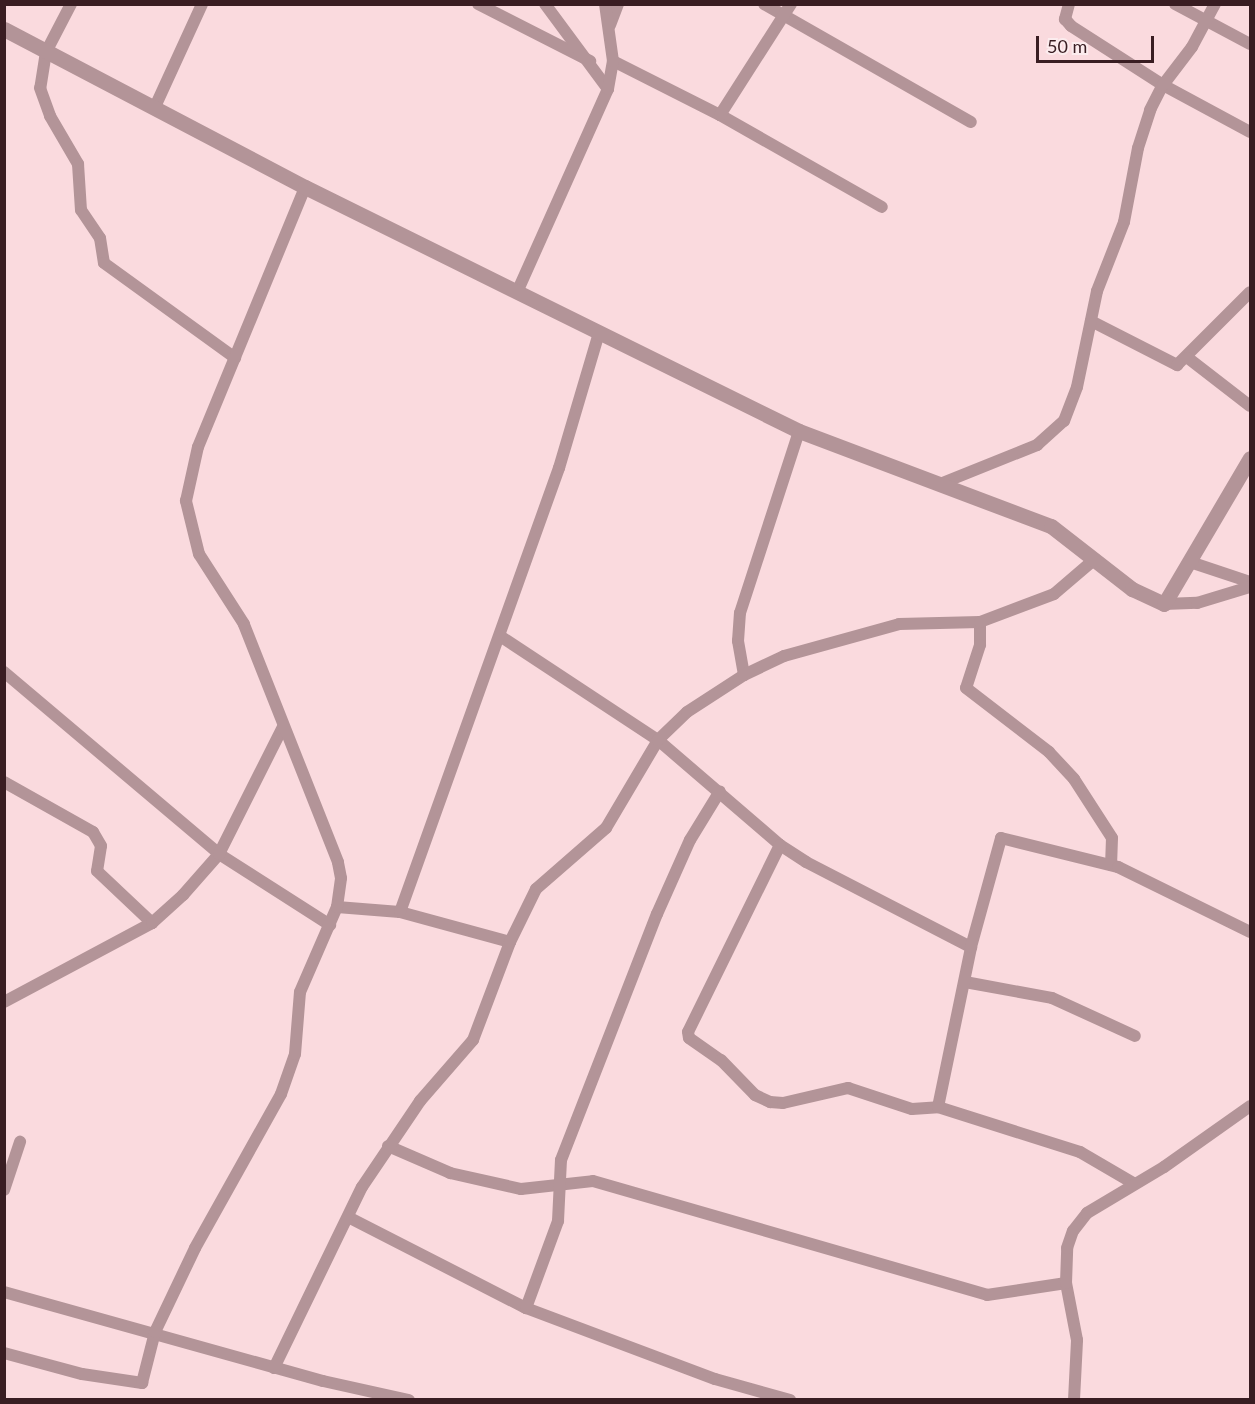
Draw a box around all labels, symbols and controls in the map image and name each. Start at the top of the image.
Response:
scale bar [1039,24,1158,62]
text: 50 m [1047,35,1087,57]

